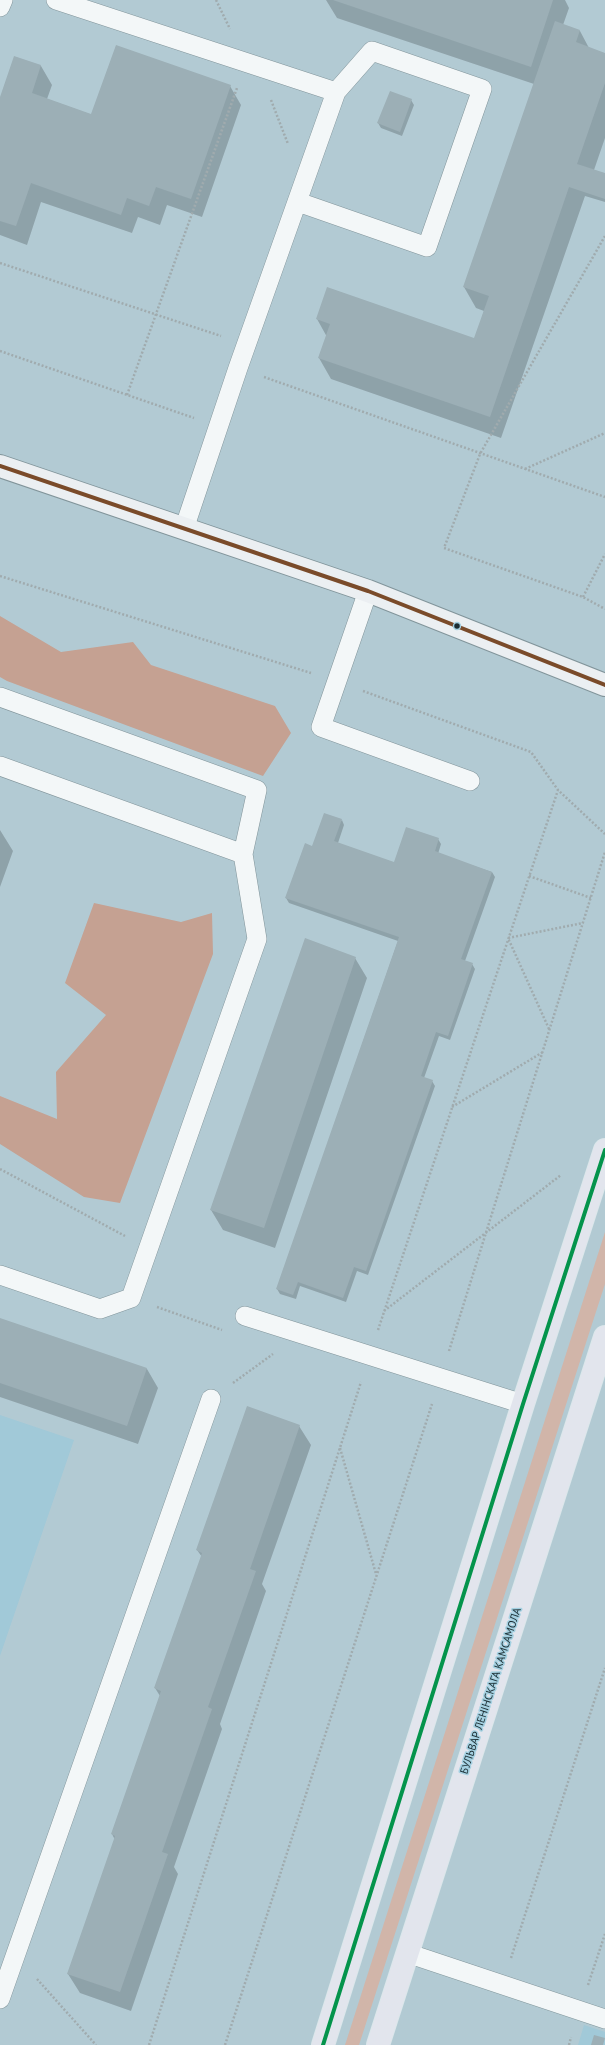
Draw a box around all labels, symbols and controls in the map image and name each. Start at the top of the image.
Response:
unlabelled marker [452,621,462,631]
street label: БУЛЬВАР ЛЕНІНСКАГА КАМСАМОЛА [458,1606,524,1776]

